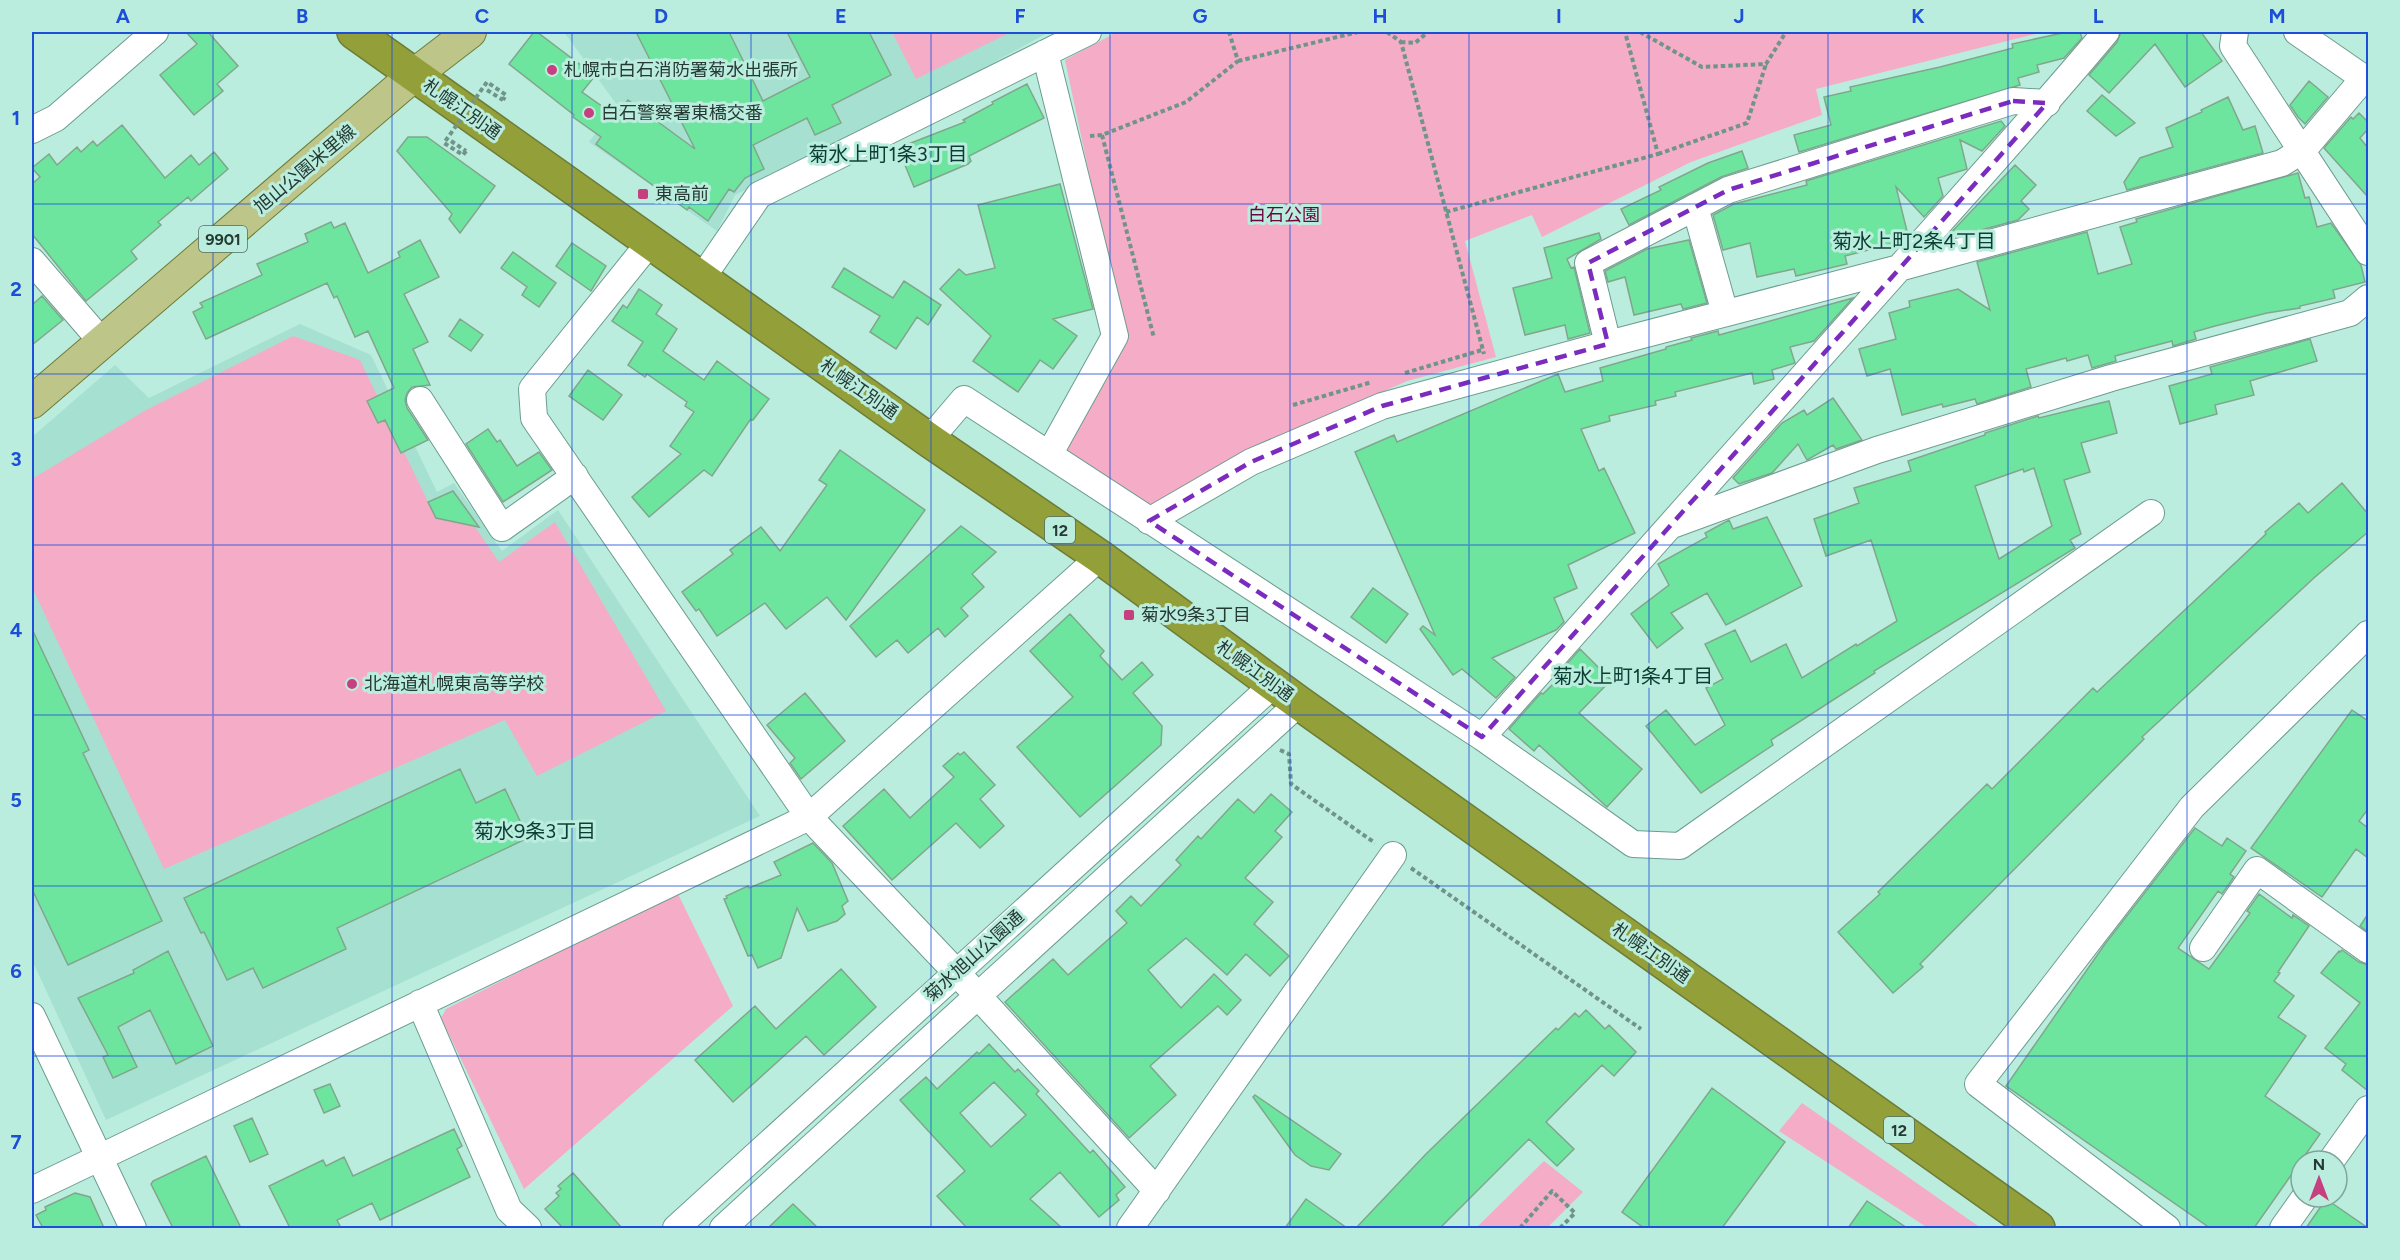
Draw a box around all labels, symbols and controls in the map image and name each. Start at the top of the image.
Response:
text: A [116,4,131,28]
text: B [296,4,308,28]
text: C [475,4,489,28]
text: D [654,4,668,28]
text: E [835,4,847,28]
text: F [1014,4,1026,28]
text: G [1193,4,1208,28]
text: H [1373,4,1388,28]
text: I [1556,4,1562,28]
text: J [1733,4,1745,28]
text: K [1911,4,1925,28]
text: L [2093,4,2104,28]
text: M [2268,4,2286,28]
place label: 札幌市白石消防署菊水出張所 [564,59,798,81]
marker: 札幌市白石消防署菊水出張所 [545,63,559,77]
street label: 札幌江別通 [419,74,505,144]
place label: 白石警察署東橋交番 [601,102,763,124]
text: 1 [12,106,20,130]
marker: 白石警察署東橋交番 [582,106,596,120]
street label: 旭山公園米里線 [250,120,360,218]
district label: 菊水上町1条3丁目 [808,142,968,166]
place label: 東高前 [655,183,709,205]
marker: 東高前 [636,187,650,201]
park label: 白石公園 [1248,204,1320,226]
road number: 9901 [199,226,247,252]
district label: 菊水上町2条4丁目 [1832,229,1996,253]
text: 2 [10,277,22,301]
street label: 札幌江別通 [816,354,902,424]
text: 3 [10,447,22,471]
road number: 12 [1045,517,1075,543]
place label: 菊水9条3丁目 [1141,604,1251,626]
marker: 菊水9条3丁目 [1122,608,1136,622]
text: 4 [10,618,23,642]
street label: 札幌江別通 [1212,636,1298,706]
district label: 菊水上町1条4丁目 [1553,664,1713,688]
place label: 北海道札幌東高等学校 [364,673,544,695]
marker: 北海道札幌東高等学校 [345,677,359,691]
text: 5 [10,788,22,812]
district label: 菊水9条3丁目 [474,819,596,843]
street label: 菊水旭山公園通 [920,906,1028,1006]
street label: 札幌江別通 [1608,918,1694,988]
text: 6 [10,959,22,983]
road number: 12 [1884,1117,1914,1143]
text: 7 [10,1130,22,1154]
north arrow [2289,1149,2349,1209]
text: N [2313,1155,2325,1174]

